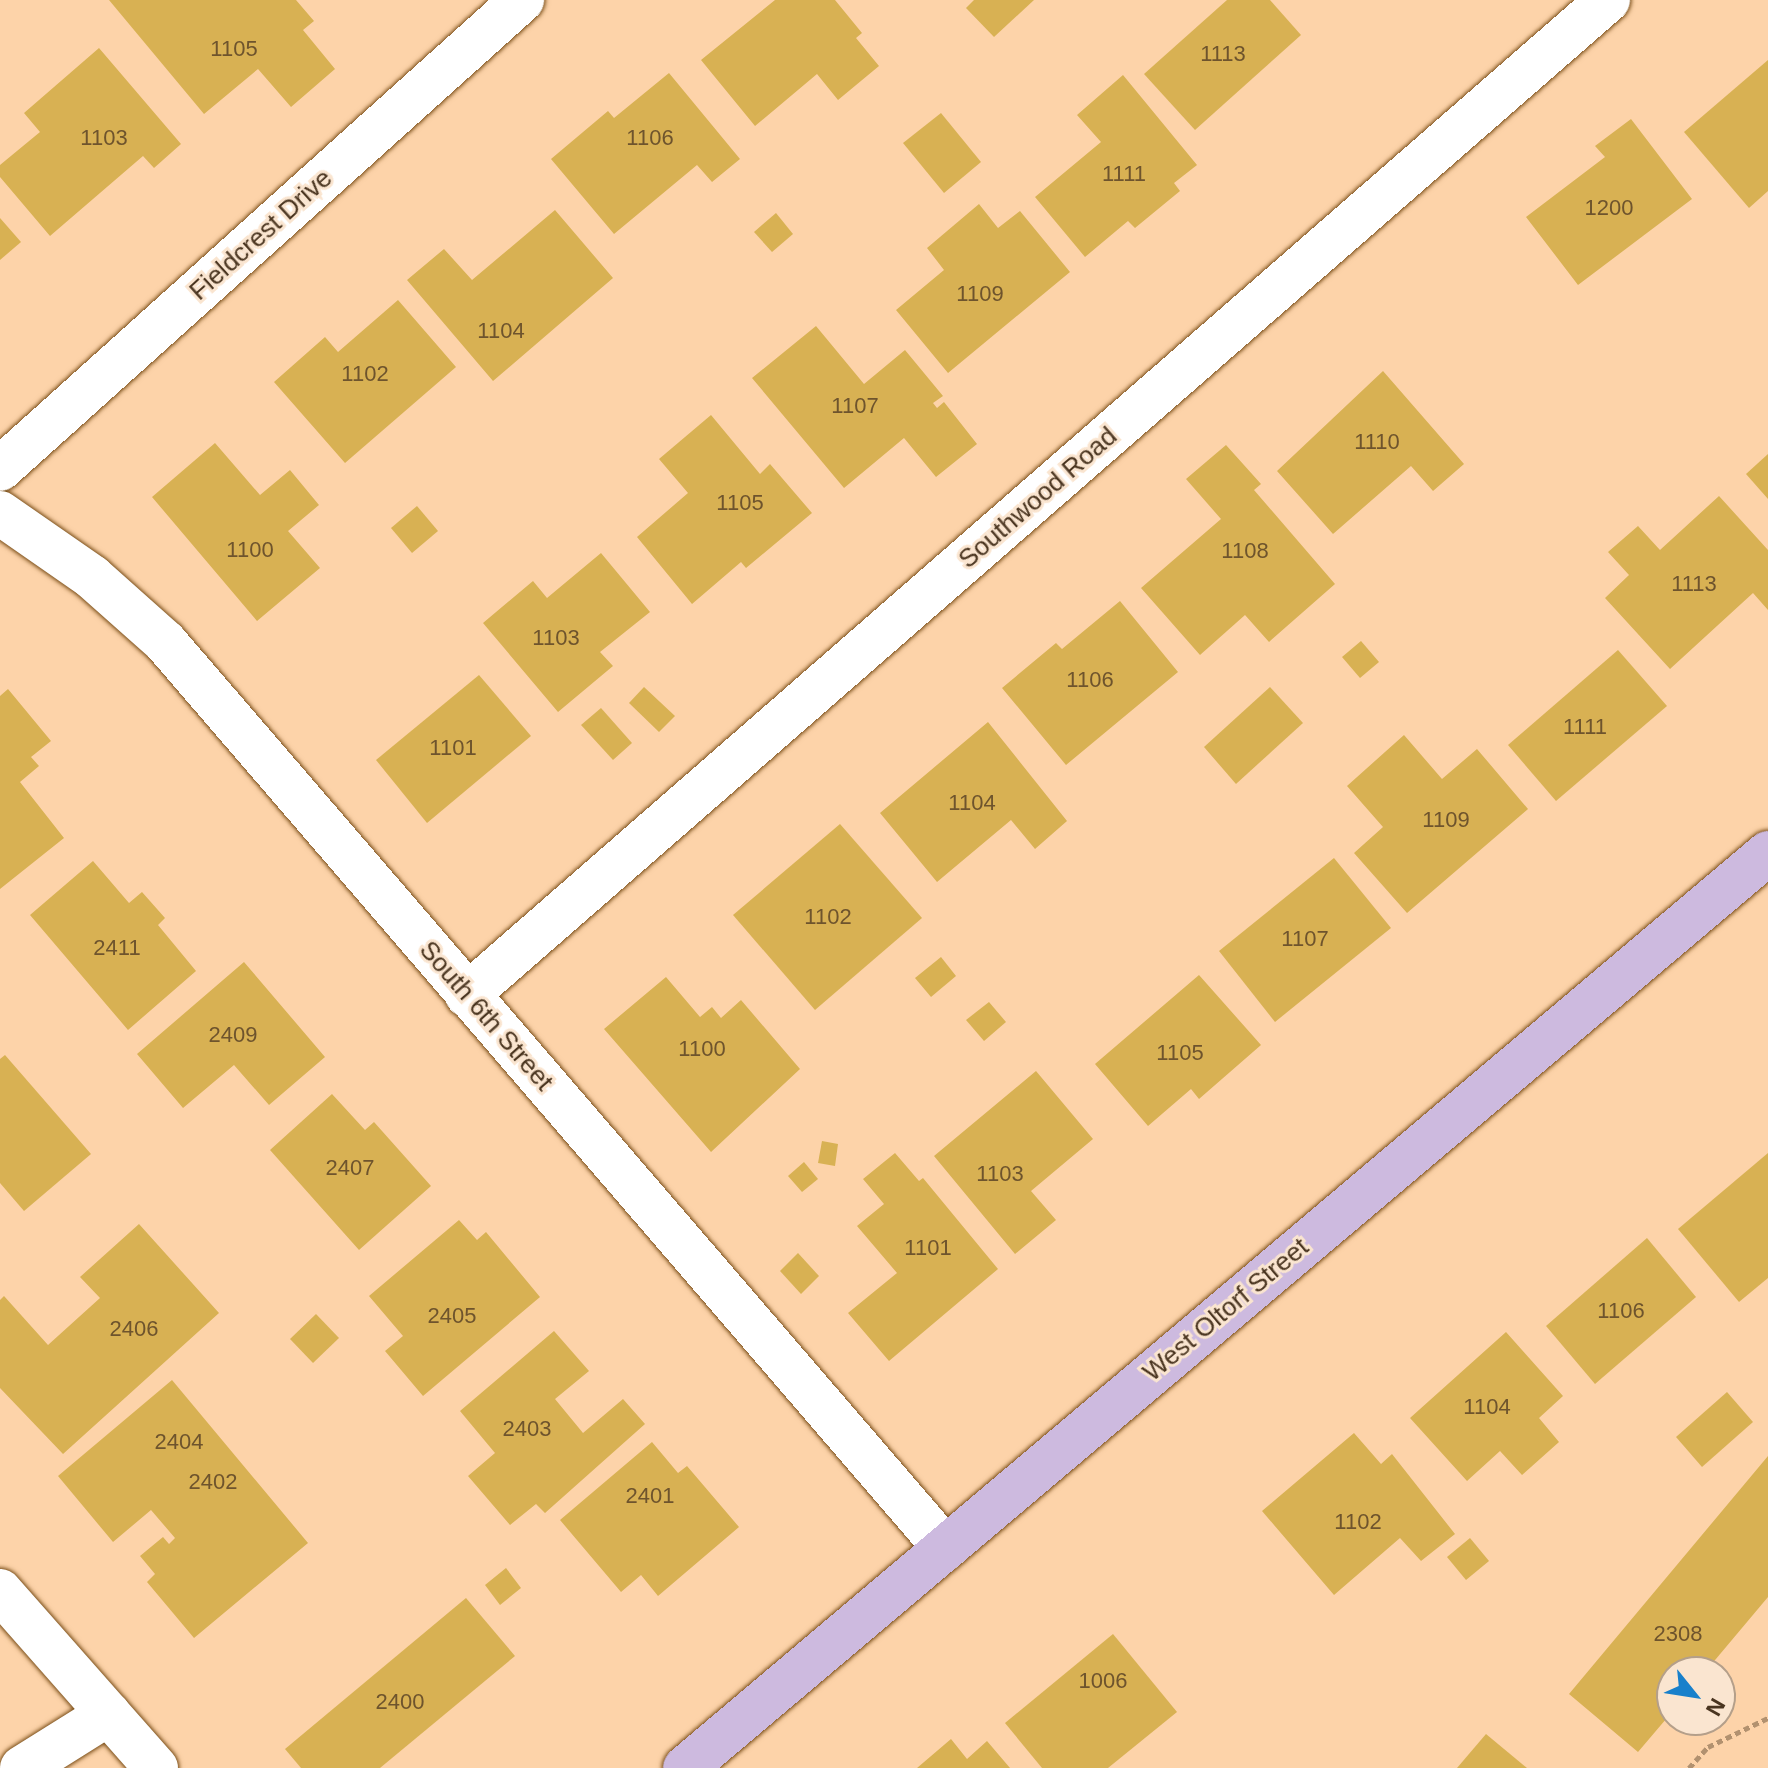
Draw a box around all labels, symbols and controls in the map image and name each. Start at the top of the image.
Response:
house number: 1105 [210,36,258,62]
house number: 1113 [1200,41,1246,67]
house number: 1103 [80,125,128,151]
house number: 1106 [626,125,674,151]
house number: 1111 [1102,161,1146,187]
street label: Fieldcrest Drive [183,163,339,307]
house number: 1200 [1585,195,1633,221]
house number: 1109 [956,281,1004,307]
house number: 1104 [477,318,525,344]
house number: 1102 [341,361,389,387]
house number: 1107 [831,393,879,419]
street label: Southwood Road [952,421,1124,575]
house number: 1110 [1354,429,1400,455]
house number: 1105 [716,490,764,516]
house number: 1100 [226,537,274,563]
house number: 1108 [1221,538,1269,564]
house number: 1113 [1671,571,1717,597]
house number: 1103 [532,625,580,651]
house number: 1106 [1066,667,1114,693]
house number: 1111 [1563,714,1607,740]
house number: 1101 [429,735,477,761]
house number: 1104 [948,790,996,816]
house number: 1109 [1422,807,1470,833]
house number: 1102 [804,904,852,930]
house number: 1107 [1281,926,1329,952]
house number: 2411 [93,935,141,961]
street label: South 6th Street [413,935,559,1097]
house number: 2409 [209,1022,257,1048]
house number: 1100 [678,1036,726,1062]
house number: 1105 [1156,1040,1204,1066]
house number: 2407 [326,1155,374,1181]
house number: 1103 [976,1161,1024,1187]
street label: West Oltorf Street [1137,1232,1315,1388]
house number: 1101 [904,1235,952,1261]
house number: 1106 [1597,1298,1645,1324]
house number: 2405 [428,1303,476,1329]
house number: 2406 [110,1316,158,1342]
house number: 1104 [1463,1394,1511,1420]
house number: 2403 [503,1416,551,1442]
house number: 2404 [155,1429,203,1455]
house number: 2402 [189,1469,237,1495]
house number: 2401 [626,1483,674,1509]
house number: 1102 [1334,1509,1382,1535]
house number: 2308 [1654,1621,1702,1647]
north arrow [1656,1656,1736,1736]
house number: 1006 [1079,1668,1127,1694]
house number: 2400 [376,1689,424,1715]
text: N [1701,1694,1730,1720]

